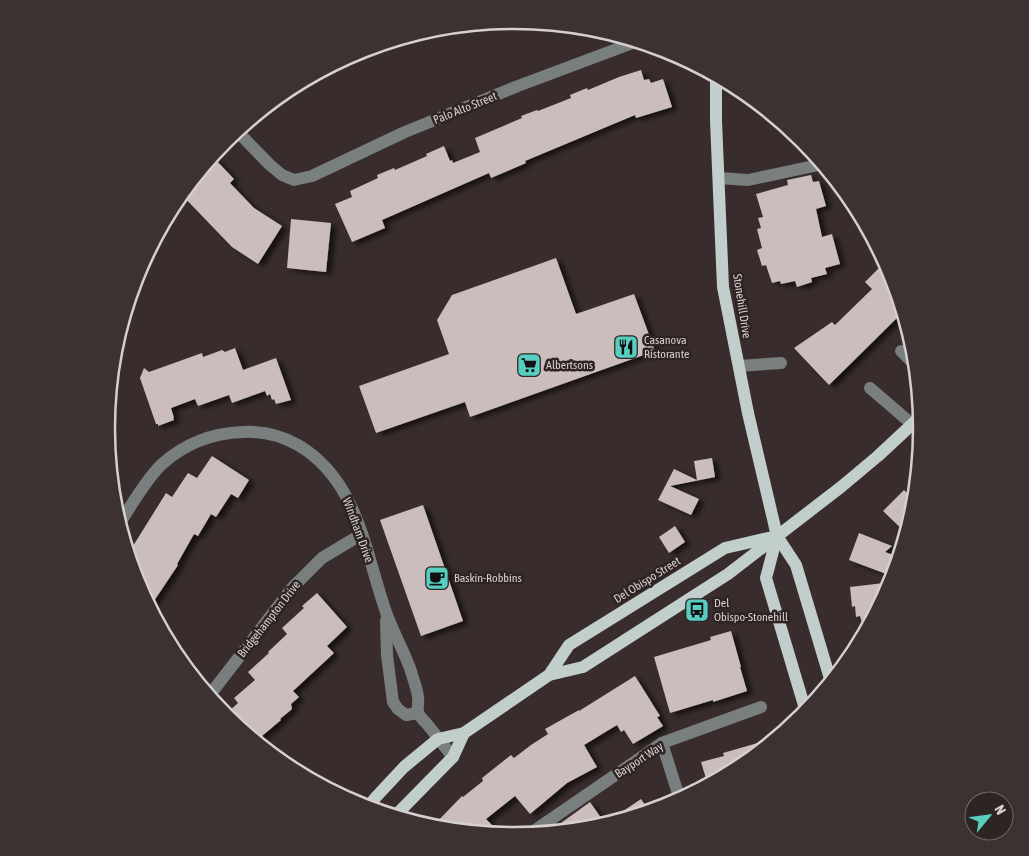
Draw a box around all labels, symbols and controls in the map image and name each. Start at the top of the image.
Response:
street label: Palo Alto Street [431,89,499,127]
street label: Stonehill Drive [730,273,754,339]
place label: Casanova Ristorante [644,333,689,361]
restaurant icon: Casanova Ristorante [613,334,639,360]
supermarket icon: Albertsons [516,352,542,378]
place label: Albertsons [546,358,593,372]
street label: Windham Drive [340,496,376,564]
street label: Del Obispo Street [611,554,683,606]
cafe icon: Baskin-Robbins [424,565,450,591]
place label: Baskin-Robbins [454,571,522,585]
street label: Bridgehampton Drive [235,578,303,660]
place label: Del Obispo-Stonehill [714,596,789,624]
bus stop icon: Del Obispo-Stonehill [684,597,710,623]
street label: Bayport Way [612,739,666,781]
north arrow [964,791,1014,841]
text: N [991,802,1009,817]

